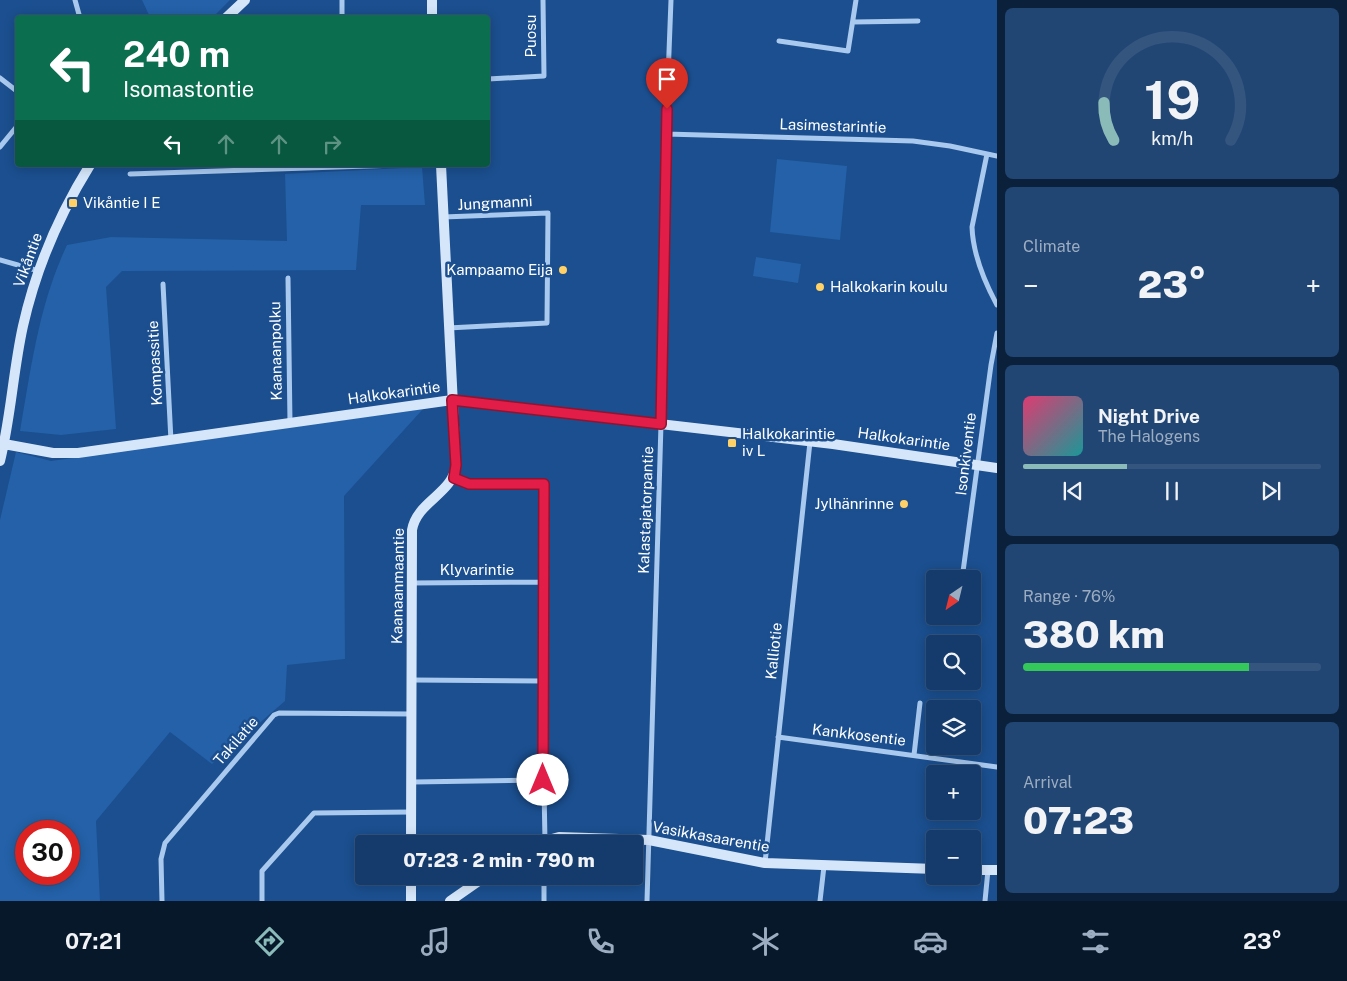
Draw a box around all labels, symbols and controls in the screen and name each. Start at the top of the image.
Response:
street label: Puosu [522,15,539,57]
text: 240 m [123,34,230,75]
icon: left [40,35,105,100]
pin [646,58,688,109]
icon: arrive [653,65,681,93]
text: 19 [1144,70,1200,131]
text: Isomastontie [123,76,254,102]
street label: Lasimestarintie [779,115,887,136]
text: km/h [1151,128,1193,149]
icon: left [159,130,187,158]
icon: ahead [212,130,240,158]
icon: ahead [265,130,293,158]
icon: right [318,130,346,158]
street label: Jungmanni [457,192,533,213]
place label: Vikåntie I E [83,194,161,211]
marker: Vikåntie I E [67,197,79,209]
street label: Vikåntie [10,230,45,289]
text: Climate [1023,237,1080,256]
place label: Kampaamo Eija [446,261,553,278]
text: 23° [1138,262,1206,307]
marker: Kampaamo Eija [557,264,569,276]
text: − [1023,269,1039,302]
text: + [1305,269,1321,302]
place label: Halkokarin koulu [830,278,948,295]
marker: Halkokarin koulu [814,281,826,293]
street label: Kaanaanpolku [266,301,285,401]
street label: Kompassitie [144,320,165,406]
street label: Halkokarintie [347,378,441,407]
text: Night Drive [1098,405,1200,427]
street label: Isonkiventie [952,412,979,496]
street label: Halkokarintie [857,424,951,453]
place label: Halkokarintie iv L [742,425,835,459]
text: The Halogens [1098,427,1200,446]
marker: Halkokarintie iv L [726,437,738,449]
street label: Kalastajatorpantie [635,446,656,574]
icon: previous [1059,477,1087,505]
icon: pause [1158,477,1186,505]
icon: next [1257,477,1285,505]
place label: Jylhänrinne [815,495,894,512]
marker: Jylhänrinne [898,498,910,510]
street label: Kaanaanmaantie [388,528,407,644]
street label: Klyvarintie [440,561,514,578]
north arrow [926,570,981,625]
map controls [926,570,981,885]
text: Range · 76% [1023,587,1115,606]
text: 380 km [1023,612,1165,657]
street label: Kalliotie [762,622,785,680]
button: search [926,635,981,690]
button: layers [926,700,981,755]
street label: Takilatie [210,713,261,769]
street label: Kankkosentie [811,720,907,749]
position arrow [516,753,568,805]
button: + [926,765,981,820]
text: Arrival [1023,773,1072,792]
text: 07:23 [1023,798,1134,843]
street label: Vasikkasaarentie [651,818,771,855]
speed limit sign: 30 [15,820,80,885]
button: − [926,830,981,885]
text: 07:23 · 2 min · 790 m [403,849,595,871]
icon: directions [252,924,287,959]
icon: music [418,924,453,959]
icon: phone [583,924,618,959]
icon: climate [748,924,783,959]
icon: car [913,924,948,959]
icon: filters [1078,924,1113,959]
text: 07:21 [65,928,122,954]
text: 23° [1243,928,1282,954]

